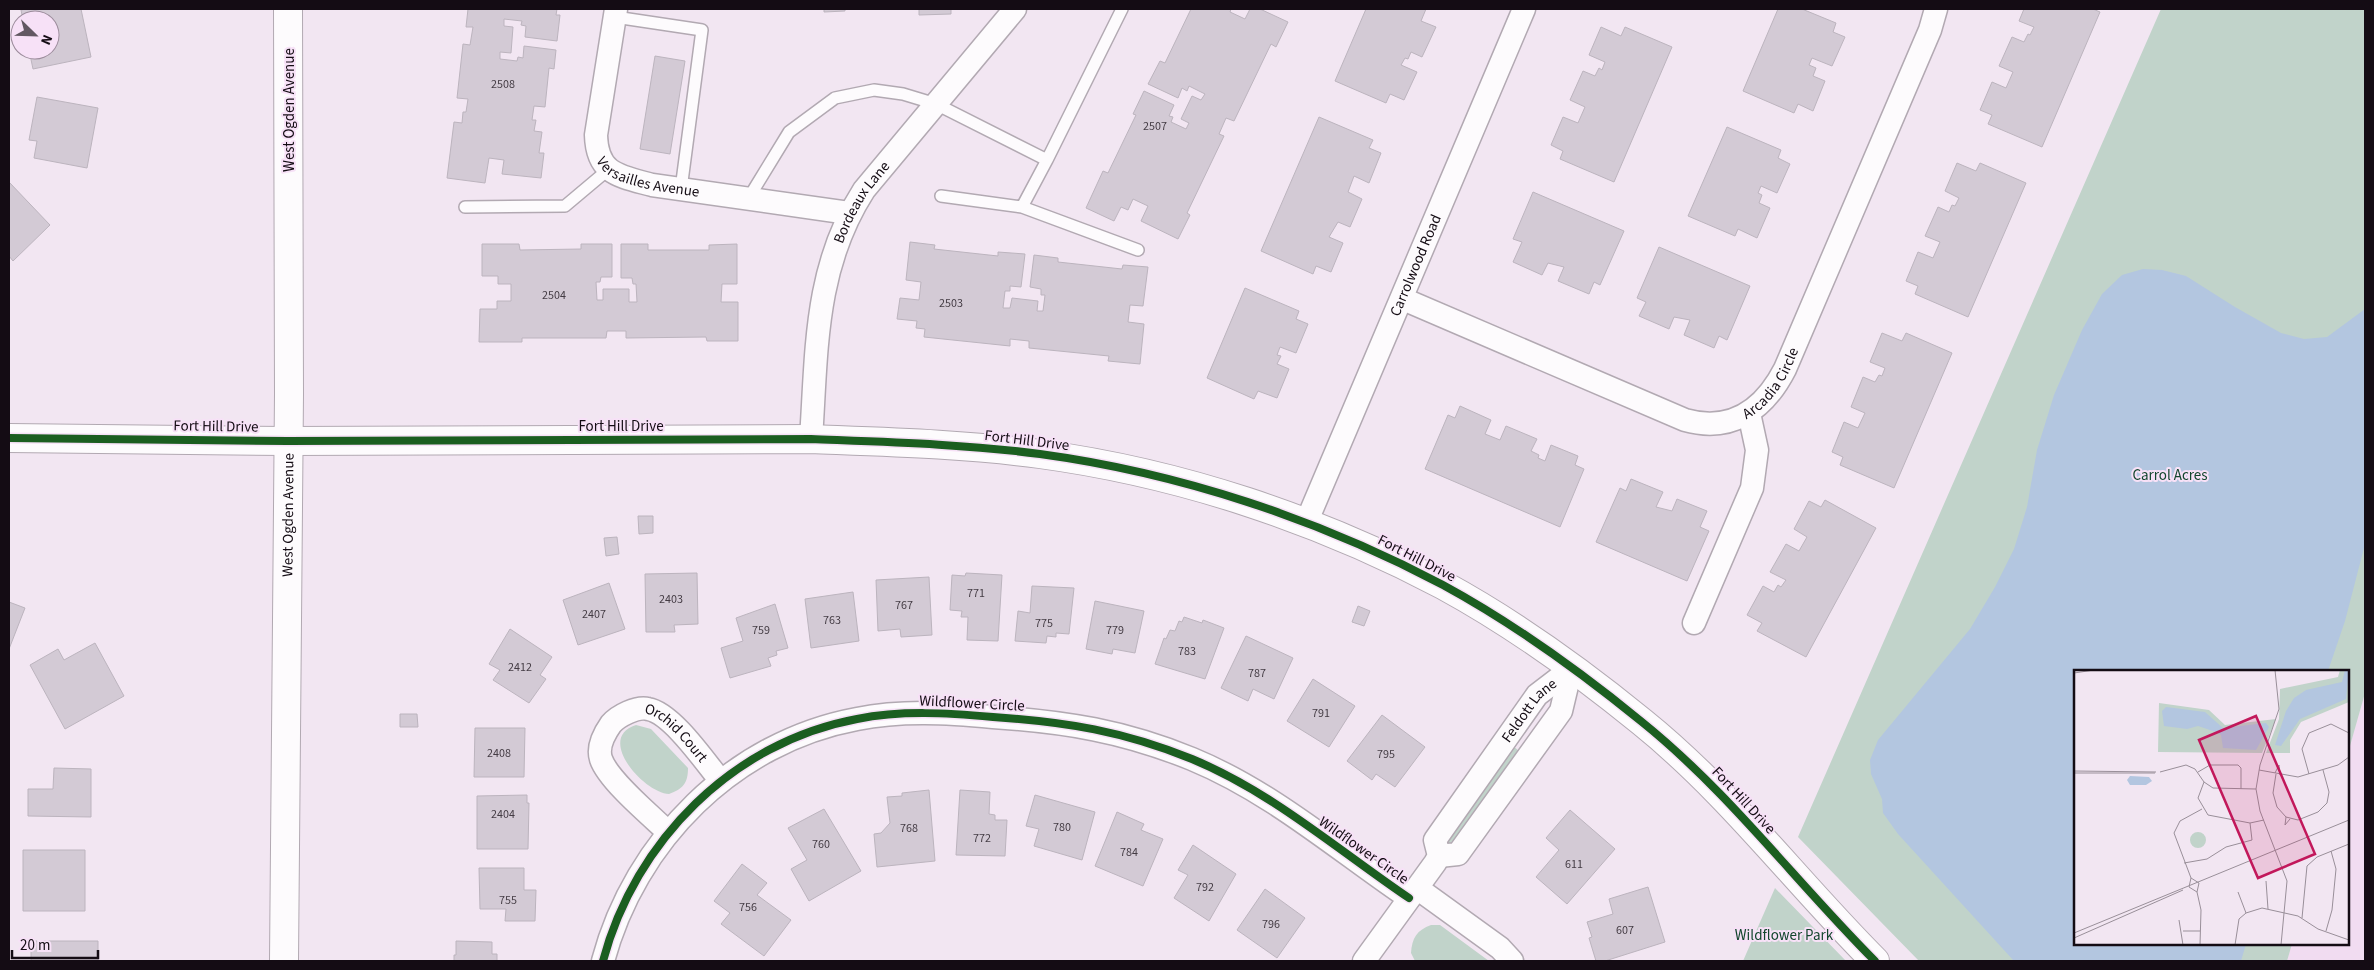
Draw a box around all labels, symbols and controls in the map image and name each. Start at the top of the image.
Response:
north arrow [10,10,60,60]
text: N [35,31,57,48]
street label: West Ogden Avenue [279,48,300,172]
house number: 2508 [491,76,515,93]
house number: 2507 [1143,118,1167,135]
street label: Versailles Avenue [591,153,701,203]
street label: Bordeaux Lane [829,157,895,246]
street label: Carrolwood Road [1385,211,1447,320]
house number: 2504 [542,287,566,304]
house number: 2503 [939,295,963,312]
street label: Arcadia Circle [1738,344,1804,425]
street label: Fort Hill Drive [173,415,259,438]
street label: Fort Hill Drive [578,416,664,437]
street label: Fort Hill Drive [983,425,1071,456]
street label: West Ogden Avenue [277,453,299,577]
park label: Carrol Acres [2132,465,2208,486]
street label: Fort Hill Drive [1374,530,1460,587]
house number: 771 [967,585,985,602]
house number: 2403 [659,591,683,608]
house number: 767 [895,597,913,614]
house number: 2407 [582,606,606,623]
house number: 763 [823,612,841,629]
house number: 775 [1035,615,1053,632]
house number: 759 [752,622,770,639]
house number: 779 [1106,622,1124,639]
house number: 783 [1178,643,1196,660]
house number: 2412 [508,659,532,676]
house number: 787 [1248,665,1266,682]
inset map [2074,670,2349,945]
street label: Feldott Lane [1497,674,1561,747]
street label: Wildflower Circle [919,690,1025,717]
street label: Orchid Court [642,698,712,767]
house number: 791 [1312,705,1330,722]
house number: 2408 [487,745,511,762]
house number: 795 [1377,746,1395,763]
street label: Fort Hill Drive [1707,762,1780,839]
house number: 2404 [491,806,515,823]
street label: Wildflower Circle [1314,811,1413,889]
house number: 780 [1053,819,1071,836]
house number: 768 [900,820,918,837]
house number: 772 [973,830,991,847]
house number: 760 [812,836,830,853]
house number: 784 [1120,844,1138,861]
house number: 611 [1565,856,1583,873]
house number: 792 [1196,879,1214,896]
house number: 755 [499,892,517,909]
house number: 756 [739,899,757,916]
house number: 796 [1262,916,1280,933]
house number: 607 [1616,922,1634,939]
park label: Wildflower Park [1735,925,1834,946]
scale bar [12,928,99,960]
text: 20 m [20,935,50,956]

